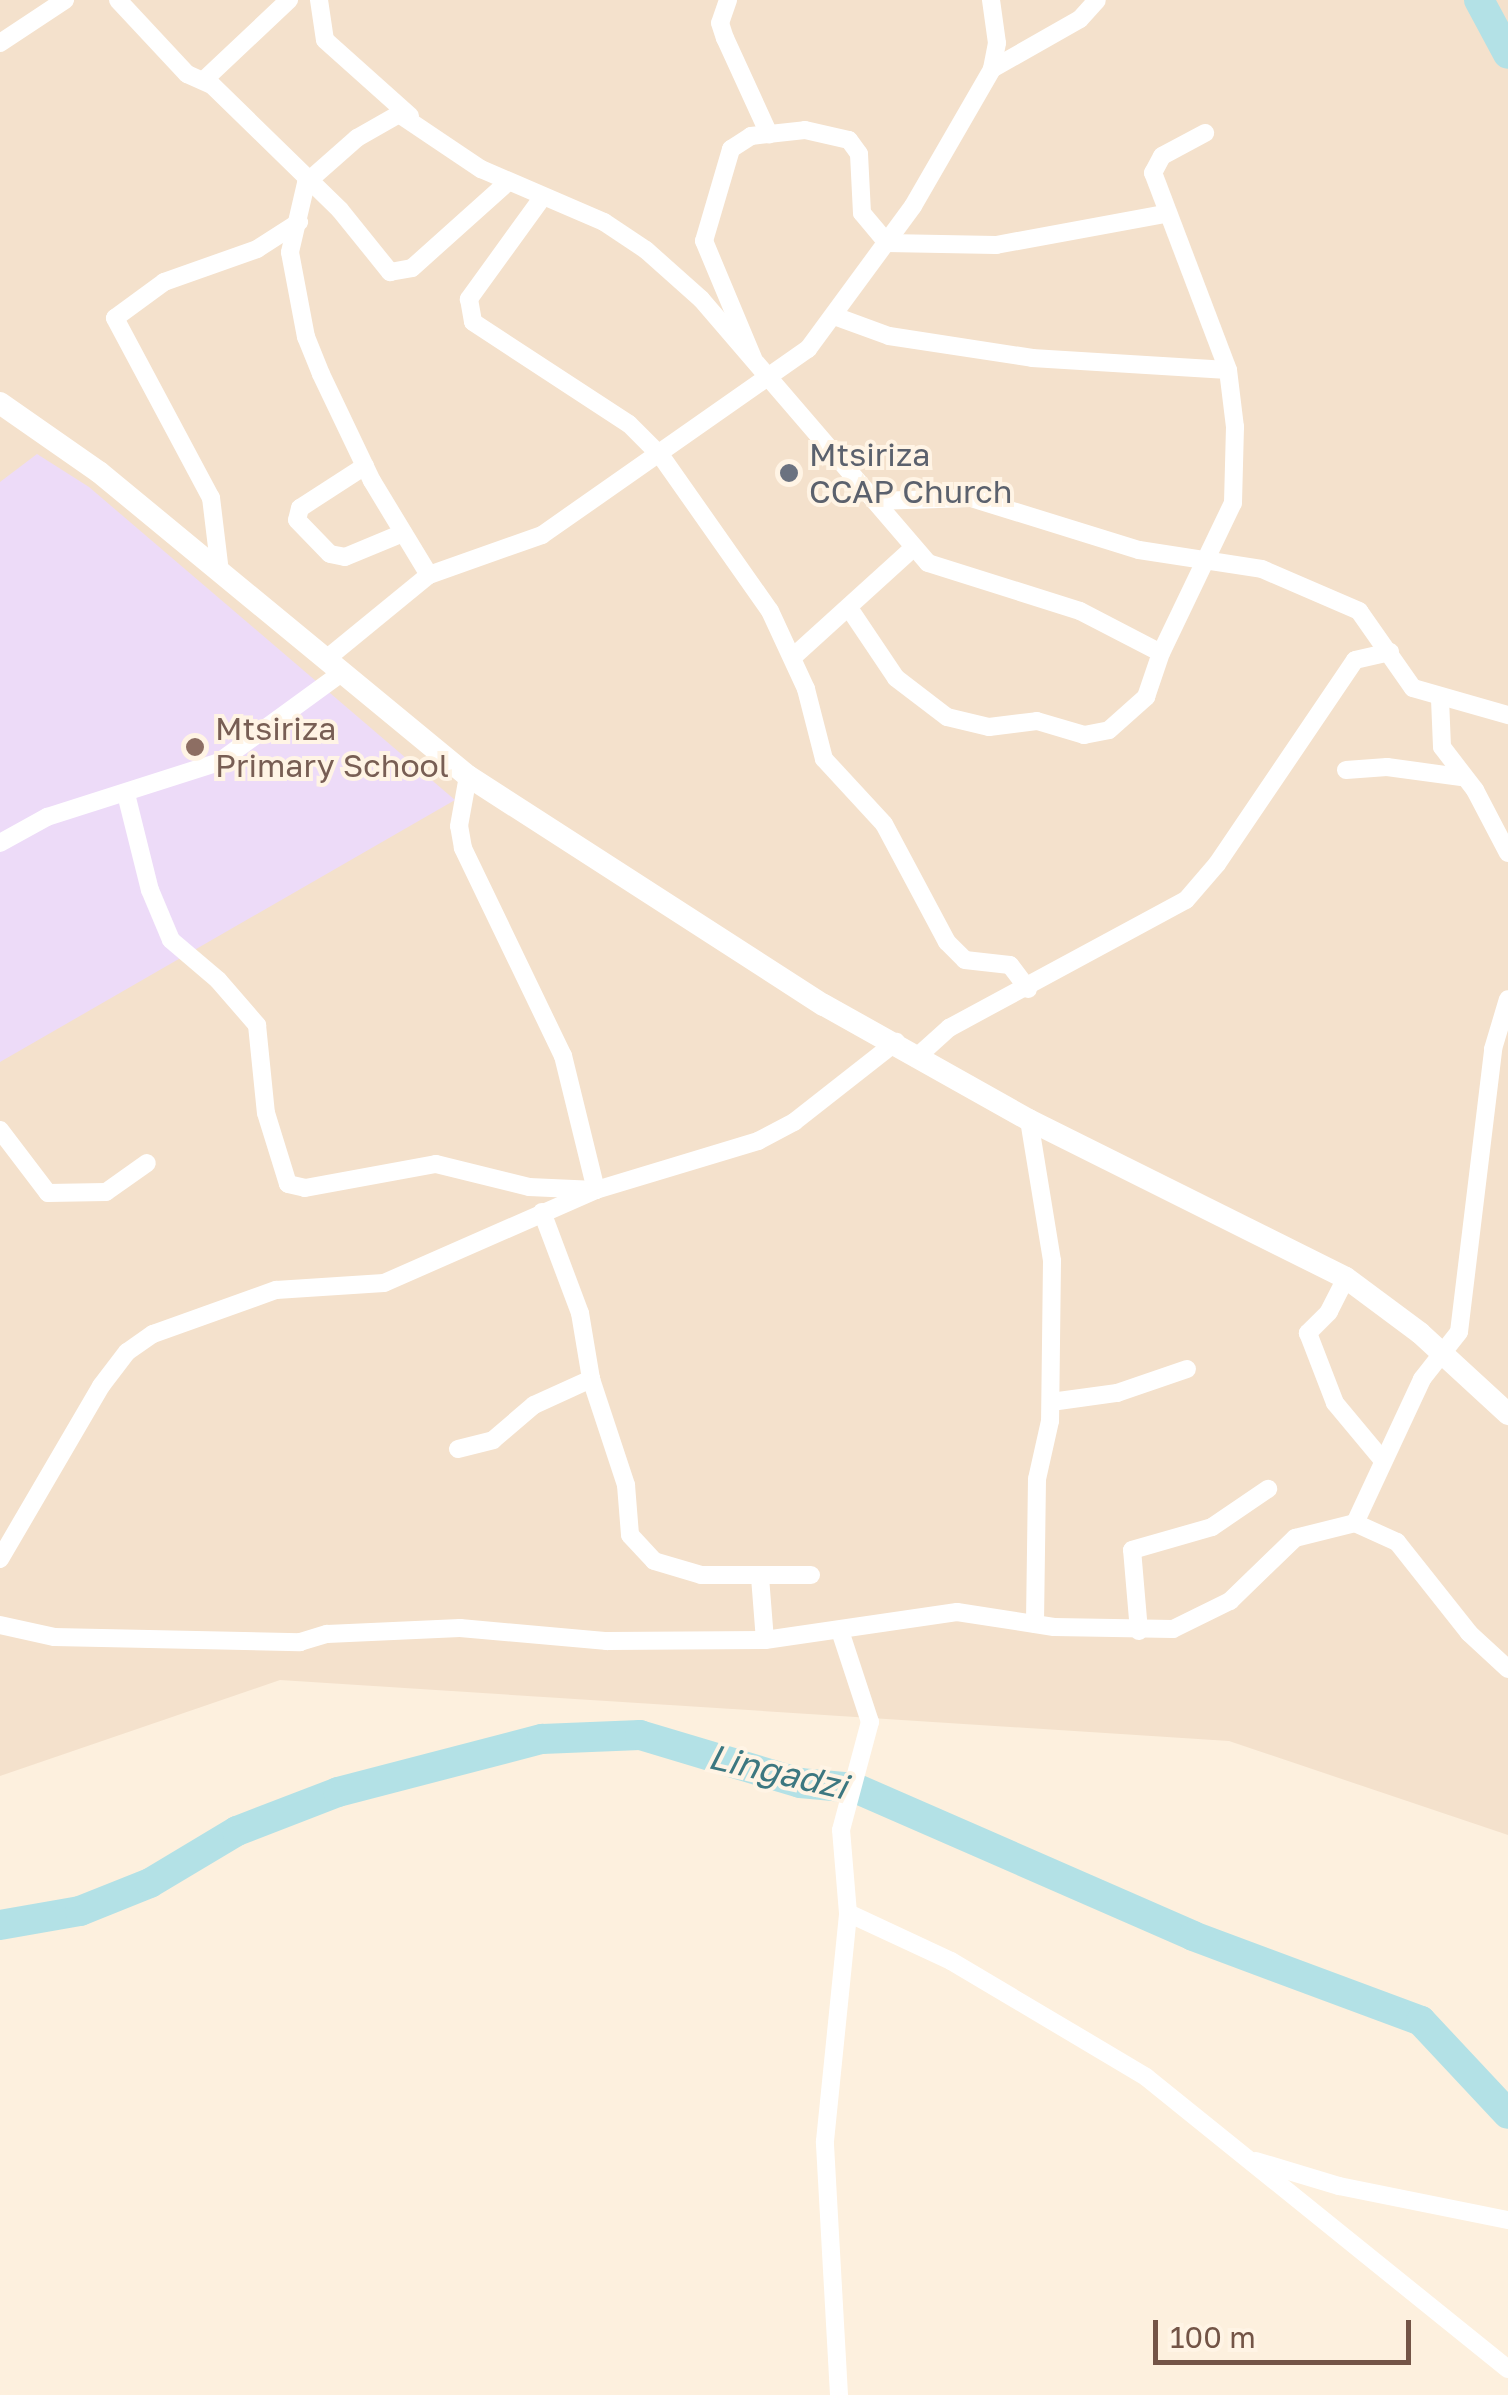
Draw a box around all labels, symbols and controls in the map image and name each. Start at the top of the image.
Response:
place label: Mtsiriza CCAP Church [809,436,1012,511]
marker: Mtsiriza CCAP Church [778,462,800,484]
place label: Mtsiriza Primary School [215,710,449,785]
marker: Mtsiriza Primary School [184,736,206,758]
water label: Lingadzi [705,1735,851,1807]
scale bar [1158,2300,1416,2362]
text: 100 m [1170,2319,1256,2355]

